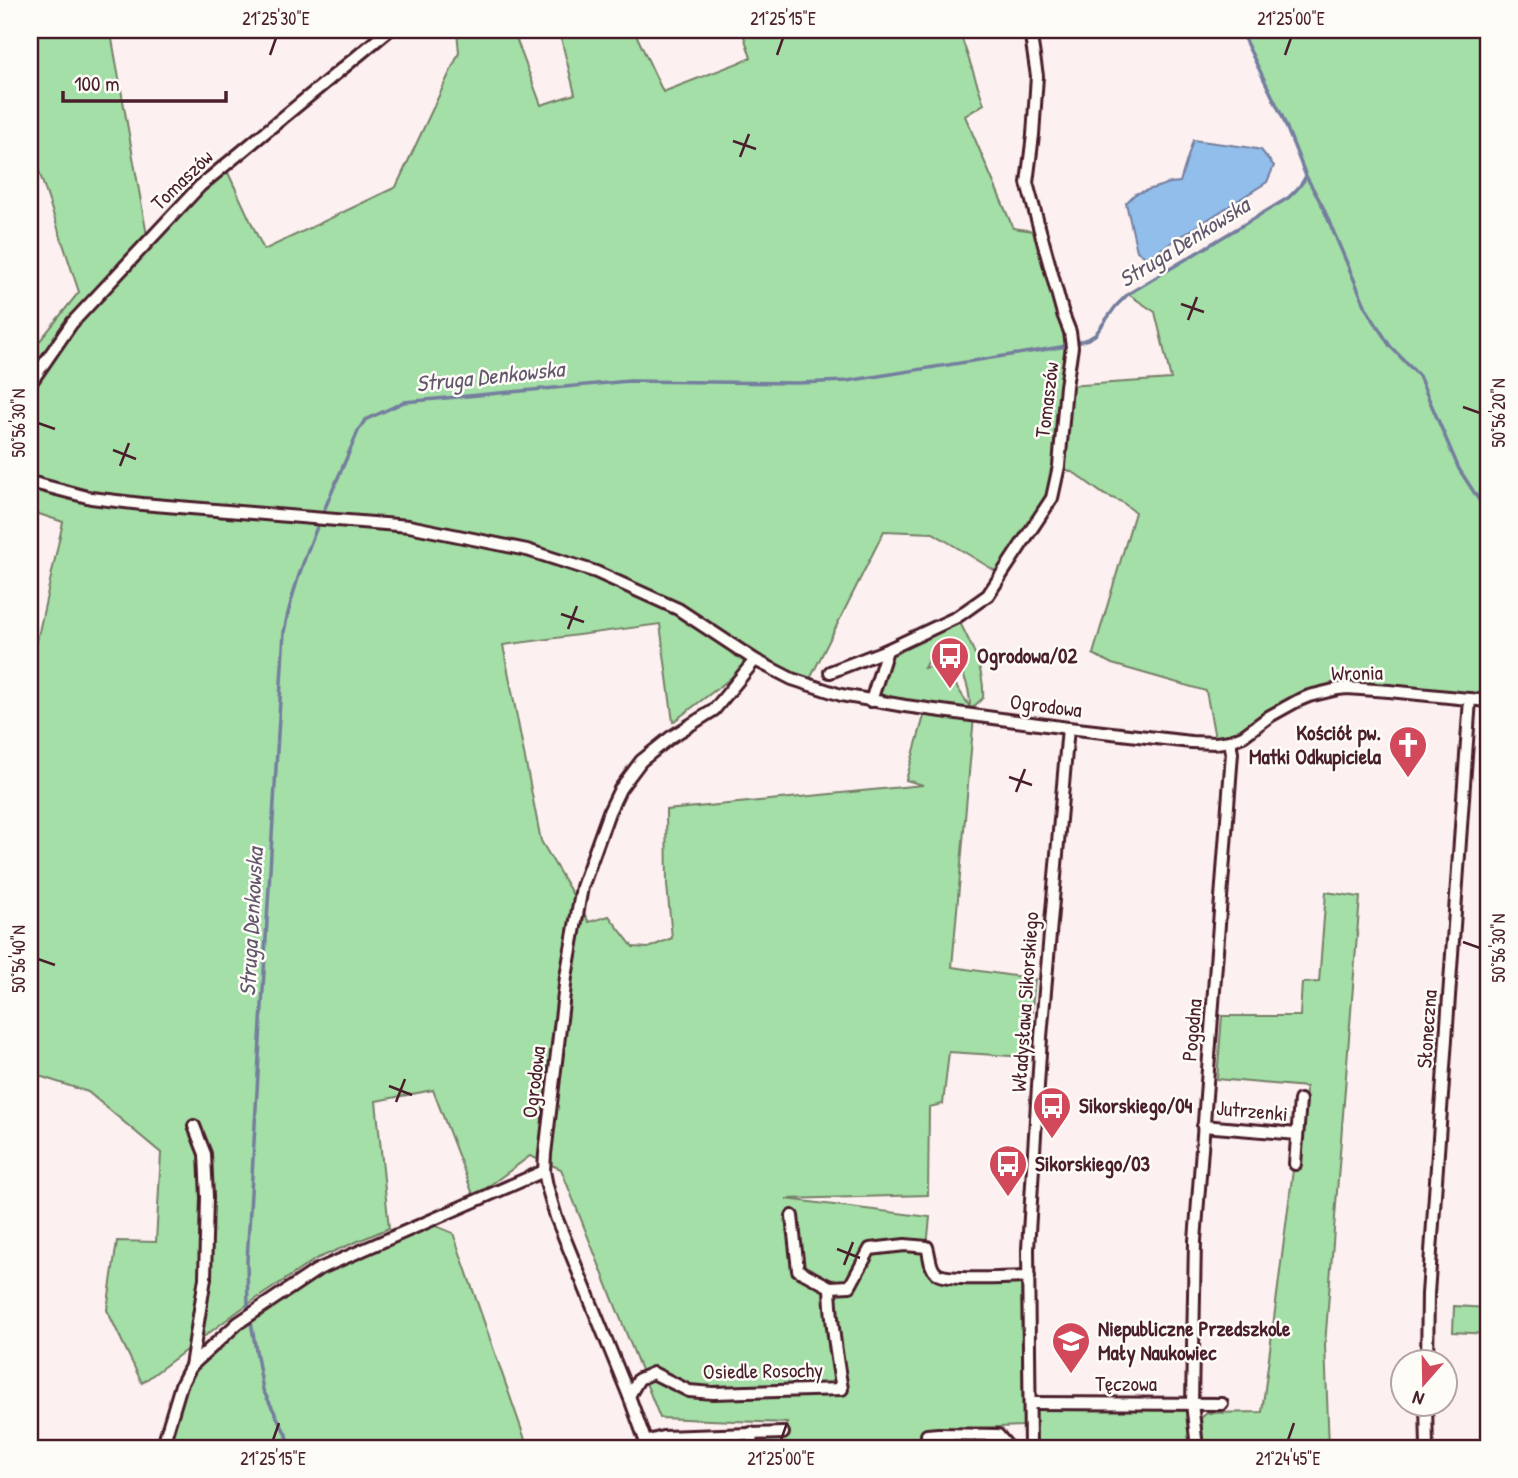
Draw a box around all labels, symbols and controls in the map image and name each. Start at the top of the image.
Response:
text: 21°25'30"E [242,6,310,31]
text: 21°25'15"E [750,6,816,31]
text: 21°25'00"E [1257,6,1325,31]
scale bar [63,60,226,104]
text: 100 m [74,69,120,98]
street label: Tomaszów [144,143,219,216]
water label: Struga Denkowska [1113,188,1257,295]
water label: Struga Denkowska [415,352,567,400]
street label: Tomaszów [1027,360,1066,439]
text: 50°56'20"N [1486,378,1511,448]
text: 50°56'30"N [6,389,31,457]
bus stop icon: Ogrodowa/02 [929,635,971,690]
place label: Ogrodowa/02 [977,641,1077,671]
street label: Wronia [1331,658,1383,687]
street label: Ogrodowa [1008,687,1084,724]
place label: Kościół pw. Matki Odkupiciela [1249,718,1382,772]
church icon: Kościół pw. Matki Odkupiciela [1387,724,1429,779]
water label: Struga Denkowska [231,845,271,997]
street label: Władysława Sikorskiego [1004,911,1045,1093]
text: 50°56'30"N [1486,914,1511,982]
text: 50°56'40"N [6,925,31,993]
street label: Słoneczna [1409,989,1444,1069]
street label: Pogodna [1174,998,1209,1062]
street label: Ogrodowa [515,1044,552,1120]
bus stop icon: Sikorskiego/04 [1031,1085,1073,1140]
place label: Sikorskiego/04 [1079,1091,1193,1121]
street label: Jutrzenki [1215,1093,1289,1128]
bus stop icon: Sikorskiego/03 [987,1143,1029,1198]
place label: Sikorskiego/03 [1035,1149,1151,1179]
place label: Niepubliczne Przedszkole Mały Naukowiec [1098,1314,1291,1368]
school or university icon: Niepubliczne Przedszkole Mały Naukowiec [1050,1320,1092,1375]
north arrow [1388,1348,1458,1418]
street label: Osiedle Rosochy [703,1355,823,1386]
street label: Tęczowa [1095,1369,1157,1398]
text: N [1409,1385,1427,1413]
text: 21°25'15"E [240,1446,306,1471]
text: 21°25'00"E [747,1446,815,1471]
text: 21°24'45"E [1255,1446,1321,1471]

